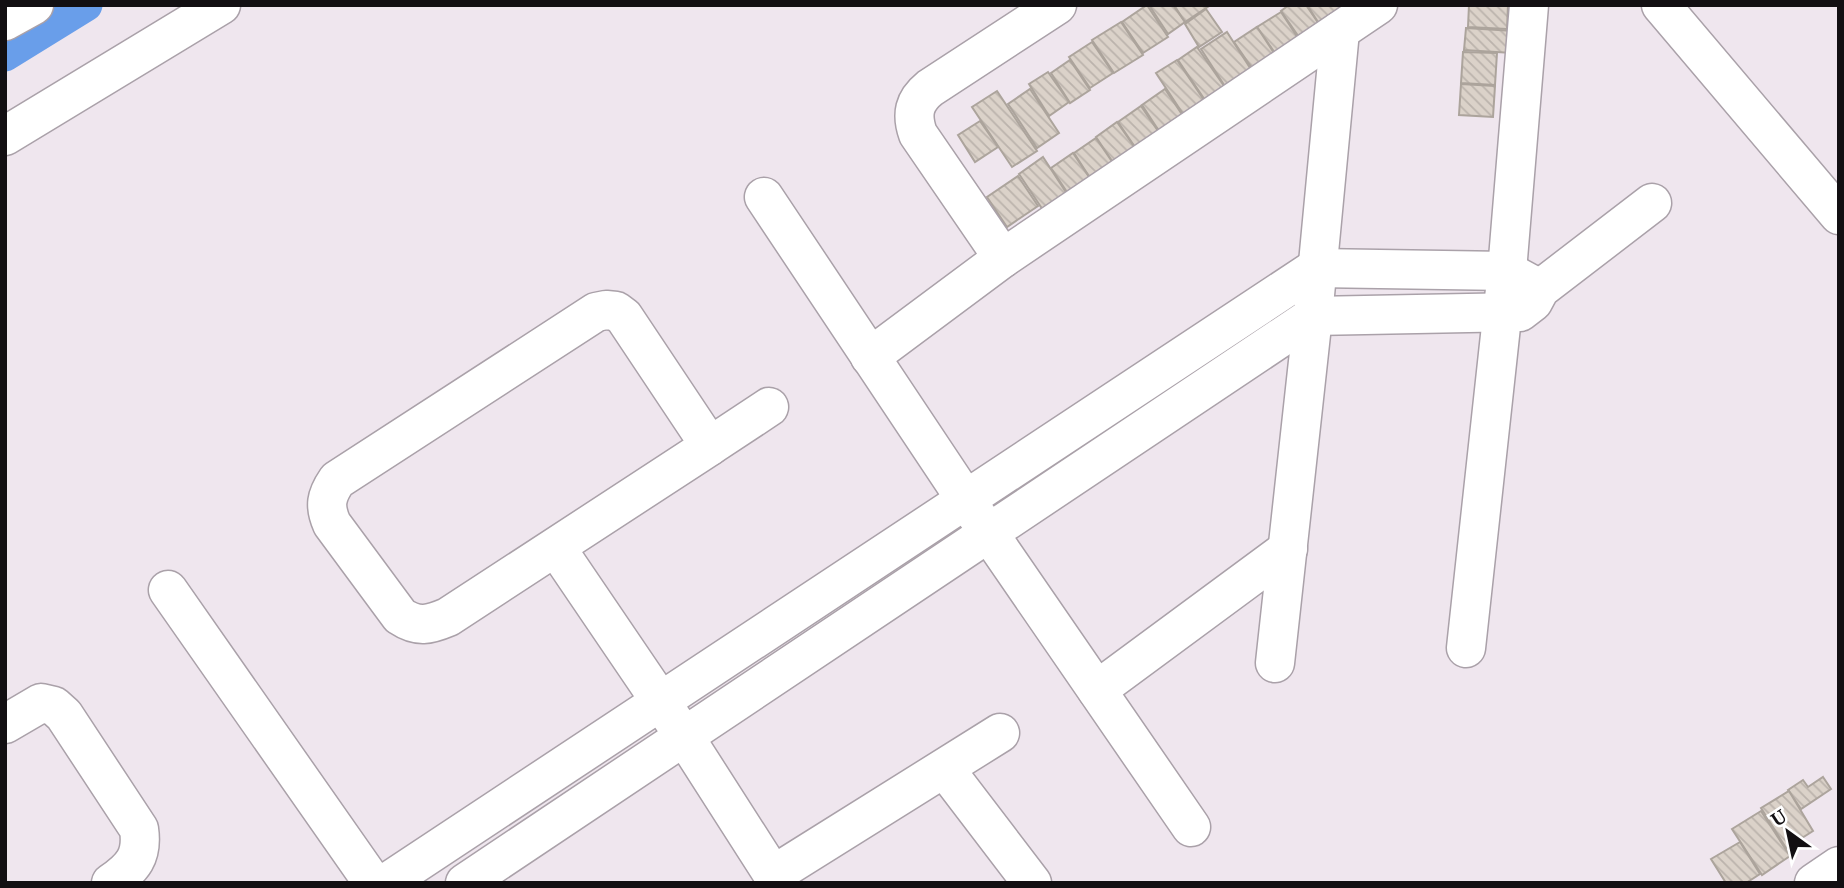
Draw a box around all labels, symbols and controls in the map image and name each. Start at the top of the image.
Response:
north arrow [1753,797,1823,867]
text: U [1766,803,1791,832]

